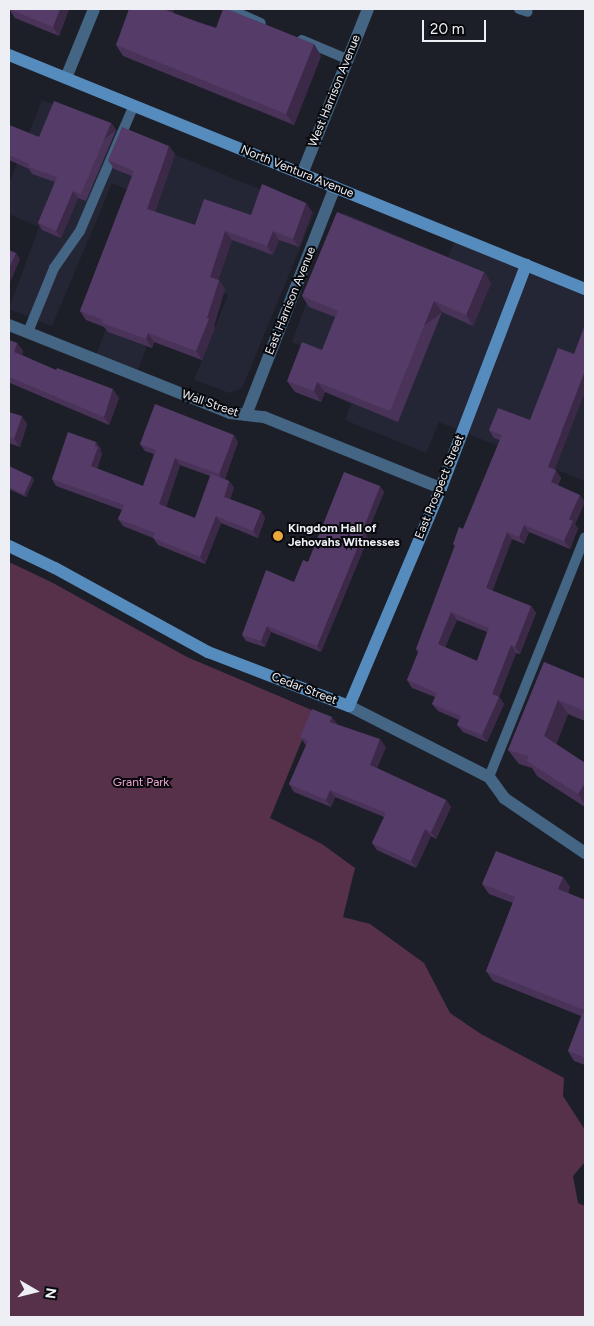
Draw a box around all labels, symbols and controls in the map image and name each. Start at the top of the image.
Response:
scale bar [424,10,488,42]
text: 20 m [430,20,464,38]
street label: West Harrison Avenue [306,33,364,149]
street label: North Ventura Avenue [238,143,356,201]
street label: East Harrison Avenue [263,245,319,357]
street label: Wall Street [180,388,240,420]
street label: East Prospect Street [413,433,467,541]
place label: Kingdom Hall of Jehovahs Witnesses [288,522,400,550]
marker: Kingdom Hall of Jehovahs Witnesses [272,530,284,542]
street label: Cedar Street [269,670,339,708]
park label: Grant Park [113,776,169,790]
north arrow [10,1266,60,1316]
text: N [41,1287,60,1300]

